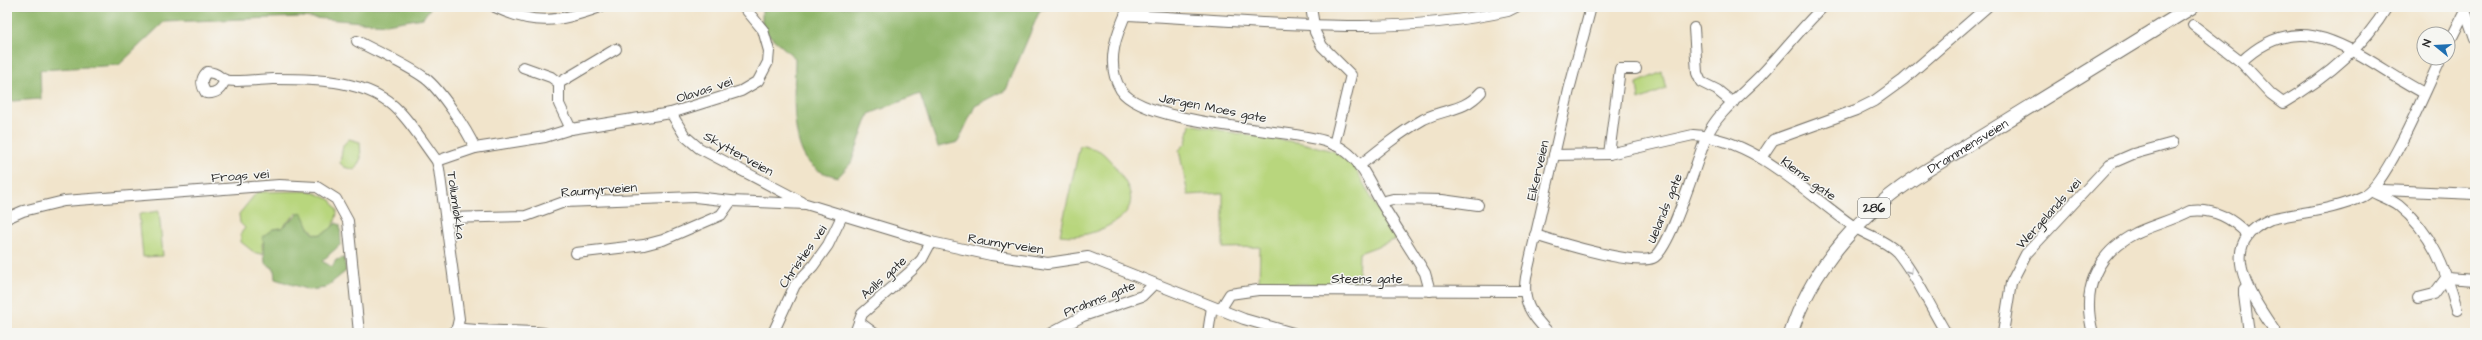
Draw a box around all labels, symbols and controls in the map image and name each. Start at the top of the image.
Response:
north arrow [2416,26,2456,66]
text: N [2419,37,2435,49]
street label: Olavas vei [674,72,735,108]
street label: Jørgen Moes gate [1157,89,1268,128]
street label: Drammensveien [1924,114,2012,178]
street label: Skytterveien [700,127,777,182]
street label: Eikerveien [1522,138,1554,202]
street label: Klems gate [1776,153,1840,206]
street label: Frogs vei [211,165,270,188]
street label: Tollumløkka [442,170,470,241]
street label: Uelands gate [1643,171,1688,246]
street label: Wergelands vei [2012,174,2086,254]
street label: Raumyrveien [560,178,638,203]
road number: 286 [1858,198,1890,218]
street label: Christies vei [774,221,831,292]
street label: Raumyrveien [967,229,1045,260]
street label: Aalls gate [857,252,911,304]
one-way arrow [1905,267,1913,274]
street label: Steens gate [1331,270,1403,289]
street label: Prahms gate [1061,276,1138,322]

